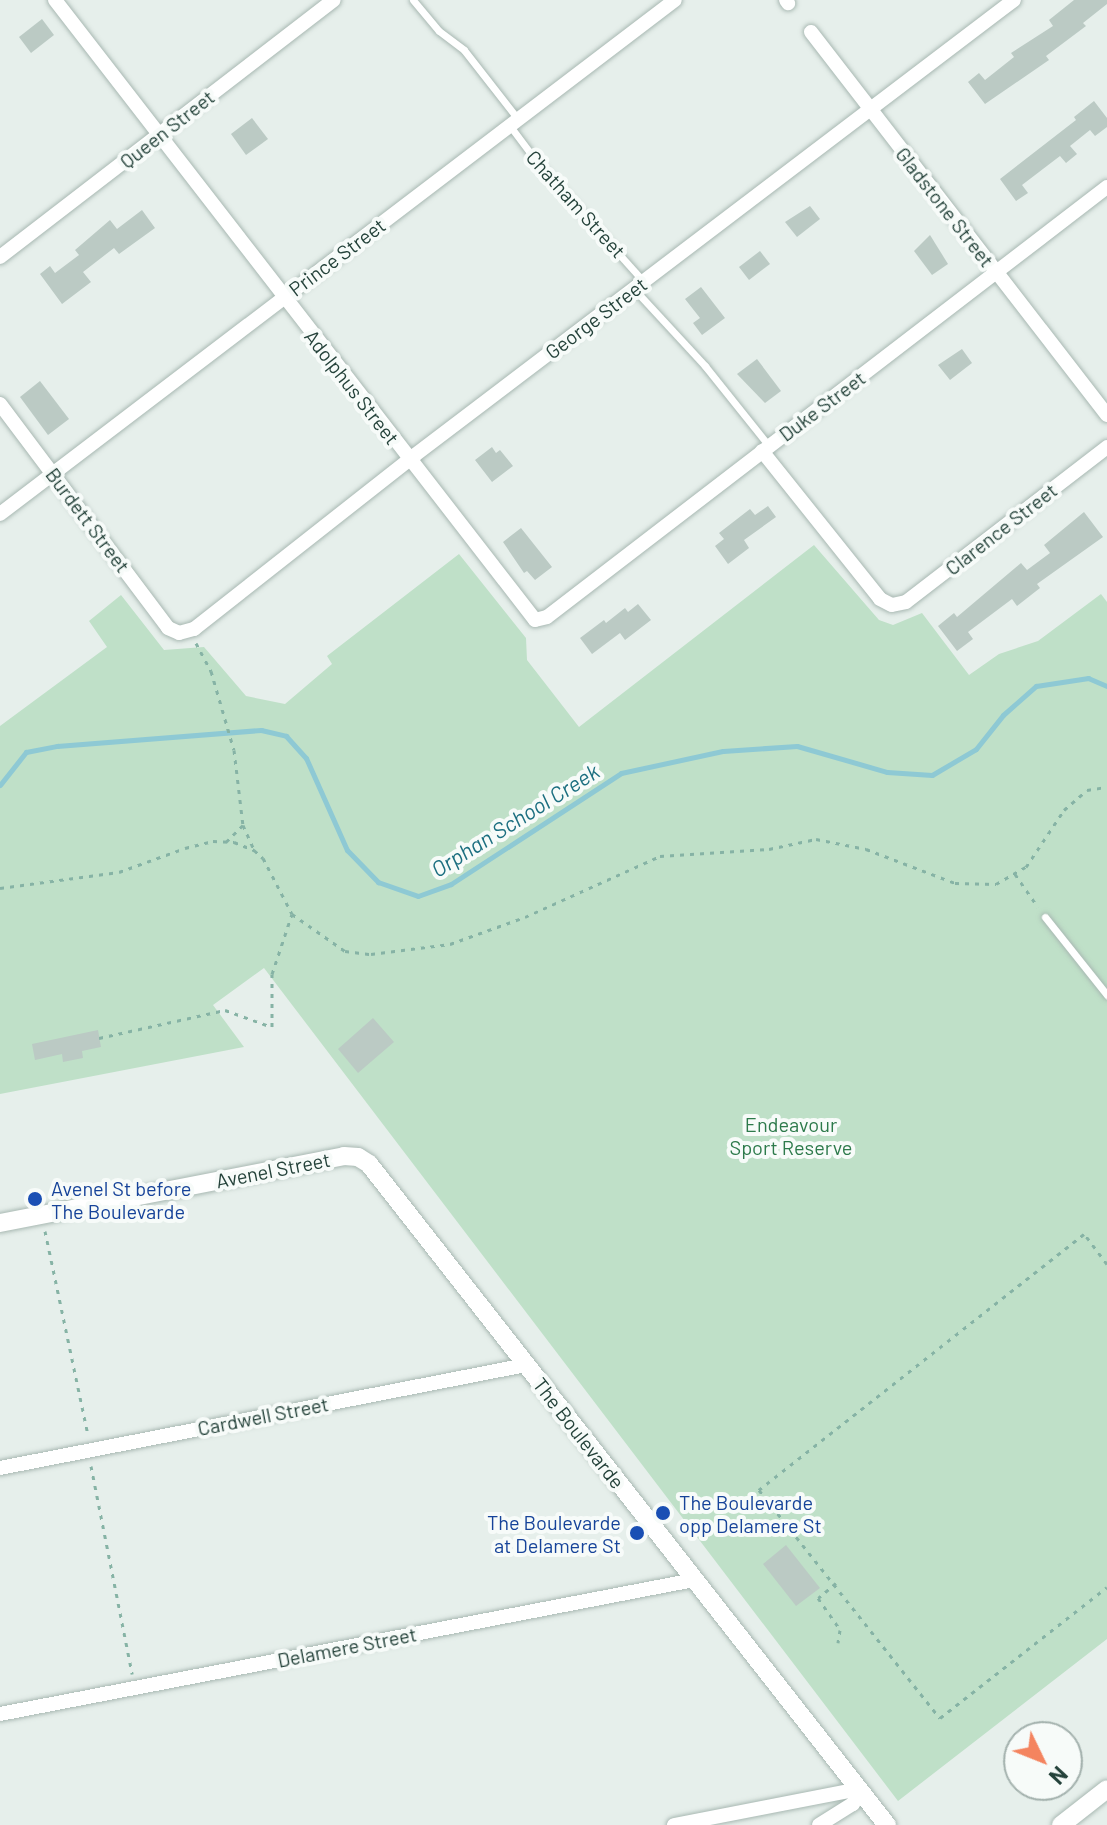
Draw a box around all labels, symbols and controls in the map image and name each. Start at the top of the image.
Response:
street label: Queen Street [115,85,219,173]
street label: Gladstone Street [891,142,999,272]
street label: Chatham Street [521,145,631,263]
street label: Prince Street [284,213,390,301]
street label: George Street [541,272,651,364]
street label: Adolphus Street [300,325,404,449]
street label: Duke Street [774,366,870,446]
street label: Burdett Street [41,463,135,577]
street label: Clarence Street [940,478,1062,580]
water label: Orphan School Creek [426,758,604,882]
park label: Endeavour Sport Reserve [730,1113,852,1160]
street label: Avenel Street [214,1147,332,1193]
place label: Avenel St before The Boulevarde [51,1176,191,1223]
marker: Avenel St before The Boulevarde [26,1190,44,1208]
street label: The Boulevarde [528,1373,630,1493]
street label: Cardwell Street [196,1392,330,1440]
place label: The Boulevarde opp Delamere St [679,1490,822,1537]
marker: The Boulevarde opp Delamere St [654,1504,672,1522]
place label: The Boulevarde at Delamere St [487,1510,621,1557]
marker: The Boulevarde at Delamere St [628,1524,646,1542]
street label: Delamere Street [275,1622,419,1672]
north arrow [1003,1721,1083,1801]
text: N [1045,1762,1074,1790]

